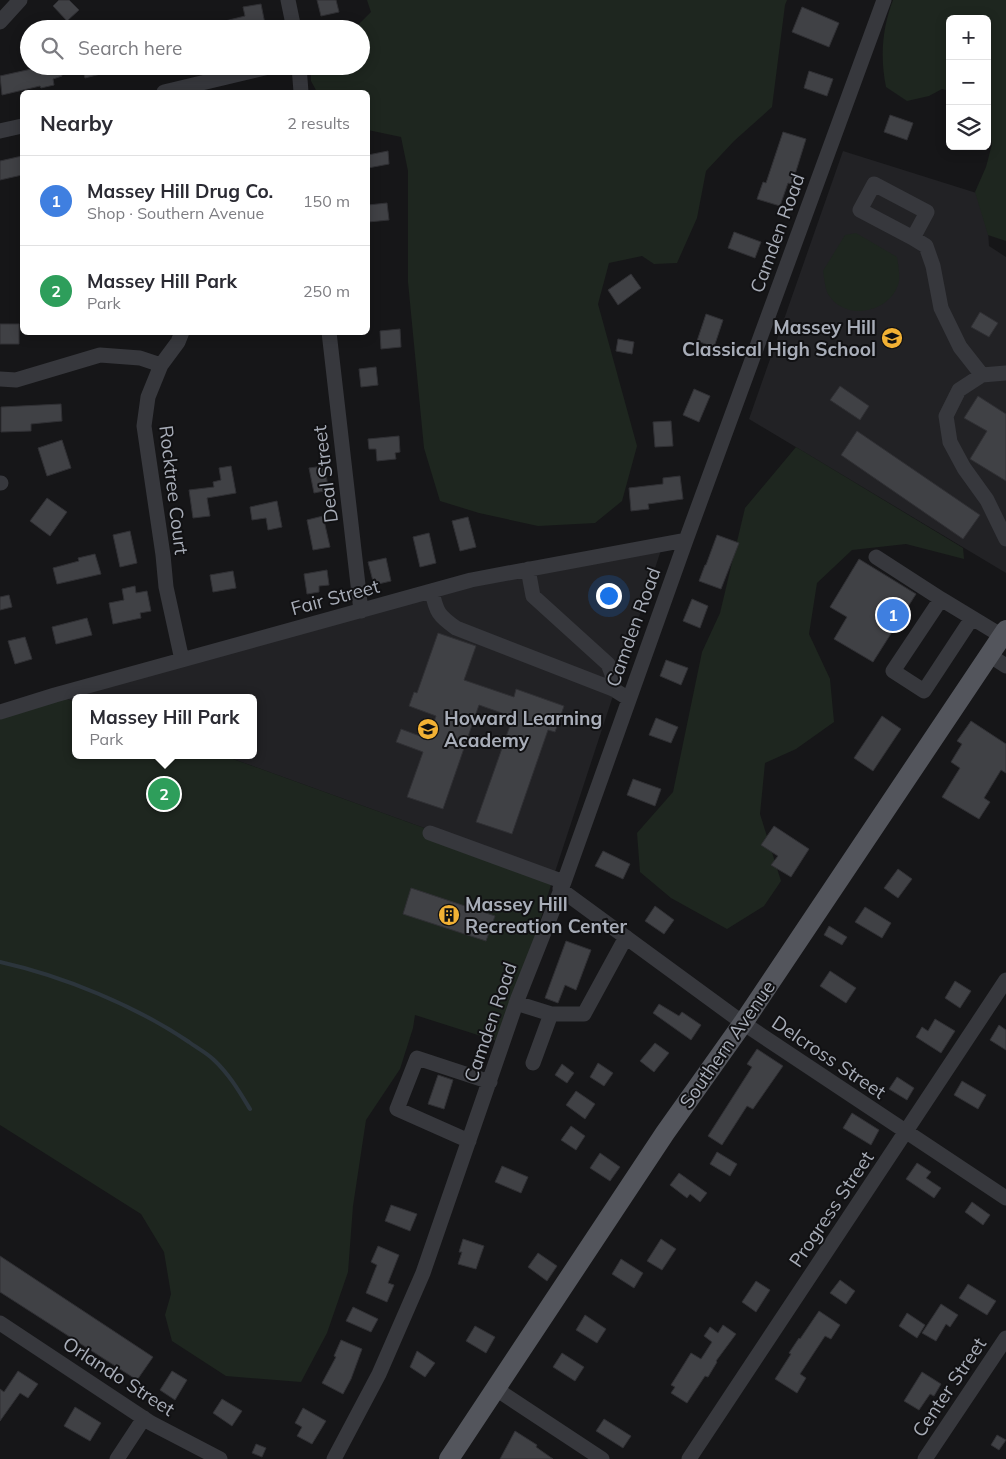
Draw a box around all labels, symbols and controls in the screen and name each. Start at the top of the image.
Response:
map controls [946,15,991,150]
button: + [946,15,991,60]
search box [20,20,370,75]
icon: search [38,34,66,62]
text: Search here [78,36,182,60]
button: − [946,60,991,105]
button: layers [946,105,991,150]
text: Nearby [40,110,113,136]
text: 2 results [287,113,350,133]
street label: Camden Road [744,170,810,296]
text: Massey Hill Drug Co. [87,179,273,203]
text: 1 [51,191,61,211]
text: 150 m [303,191,350,211]
text: Shop · Southern Avenue [87,203,264,223]
text: Massey Hill Park [87,269,237,293]
text: 2 [51,281,61,301]
text: 250 m [303,281,350,301]
text: Park [87,293,121,313]
place label: Massey Hill Classical High School [682,315,876,361]
school or university icon: Massey Hill Classical High School [880,326,904,350]
street label: Rocktree Court [154,424,194,556]
street label: Deal Street [307,424,343,524]
street label: Camden Road [600,564,666,690]
street label: Fair Street [288,574,382,620]
your location [596,583,622,609]
pin: 1 [877,596,909,634]
popup [72,694,257,759]
text: Massey Hill Park [90,705,239,729]
place label: Howard Learning Academy [444,706,602,752]
school or university icon: Howard Learning Academy [416,717,440,741]
text: Park [90,729,123,749]
pin: 2 [148,775,180,813]
place label: Massey Hill Recreation Center [465,892,627,938]
building icon: Massey Hill Recreation Center [437,903,461,927]
street label: Camden Road [458,959,522,1085]
street label: Southern Avenue [674,975,780,1113]
street label: Delcross Street [767,1010,891,1104]
street label: Progress Street [783,1146,879,1272]
street label: Orlando Street [59,1331,180,1421]
street label: Center Street [907,1332,991,1441]

